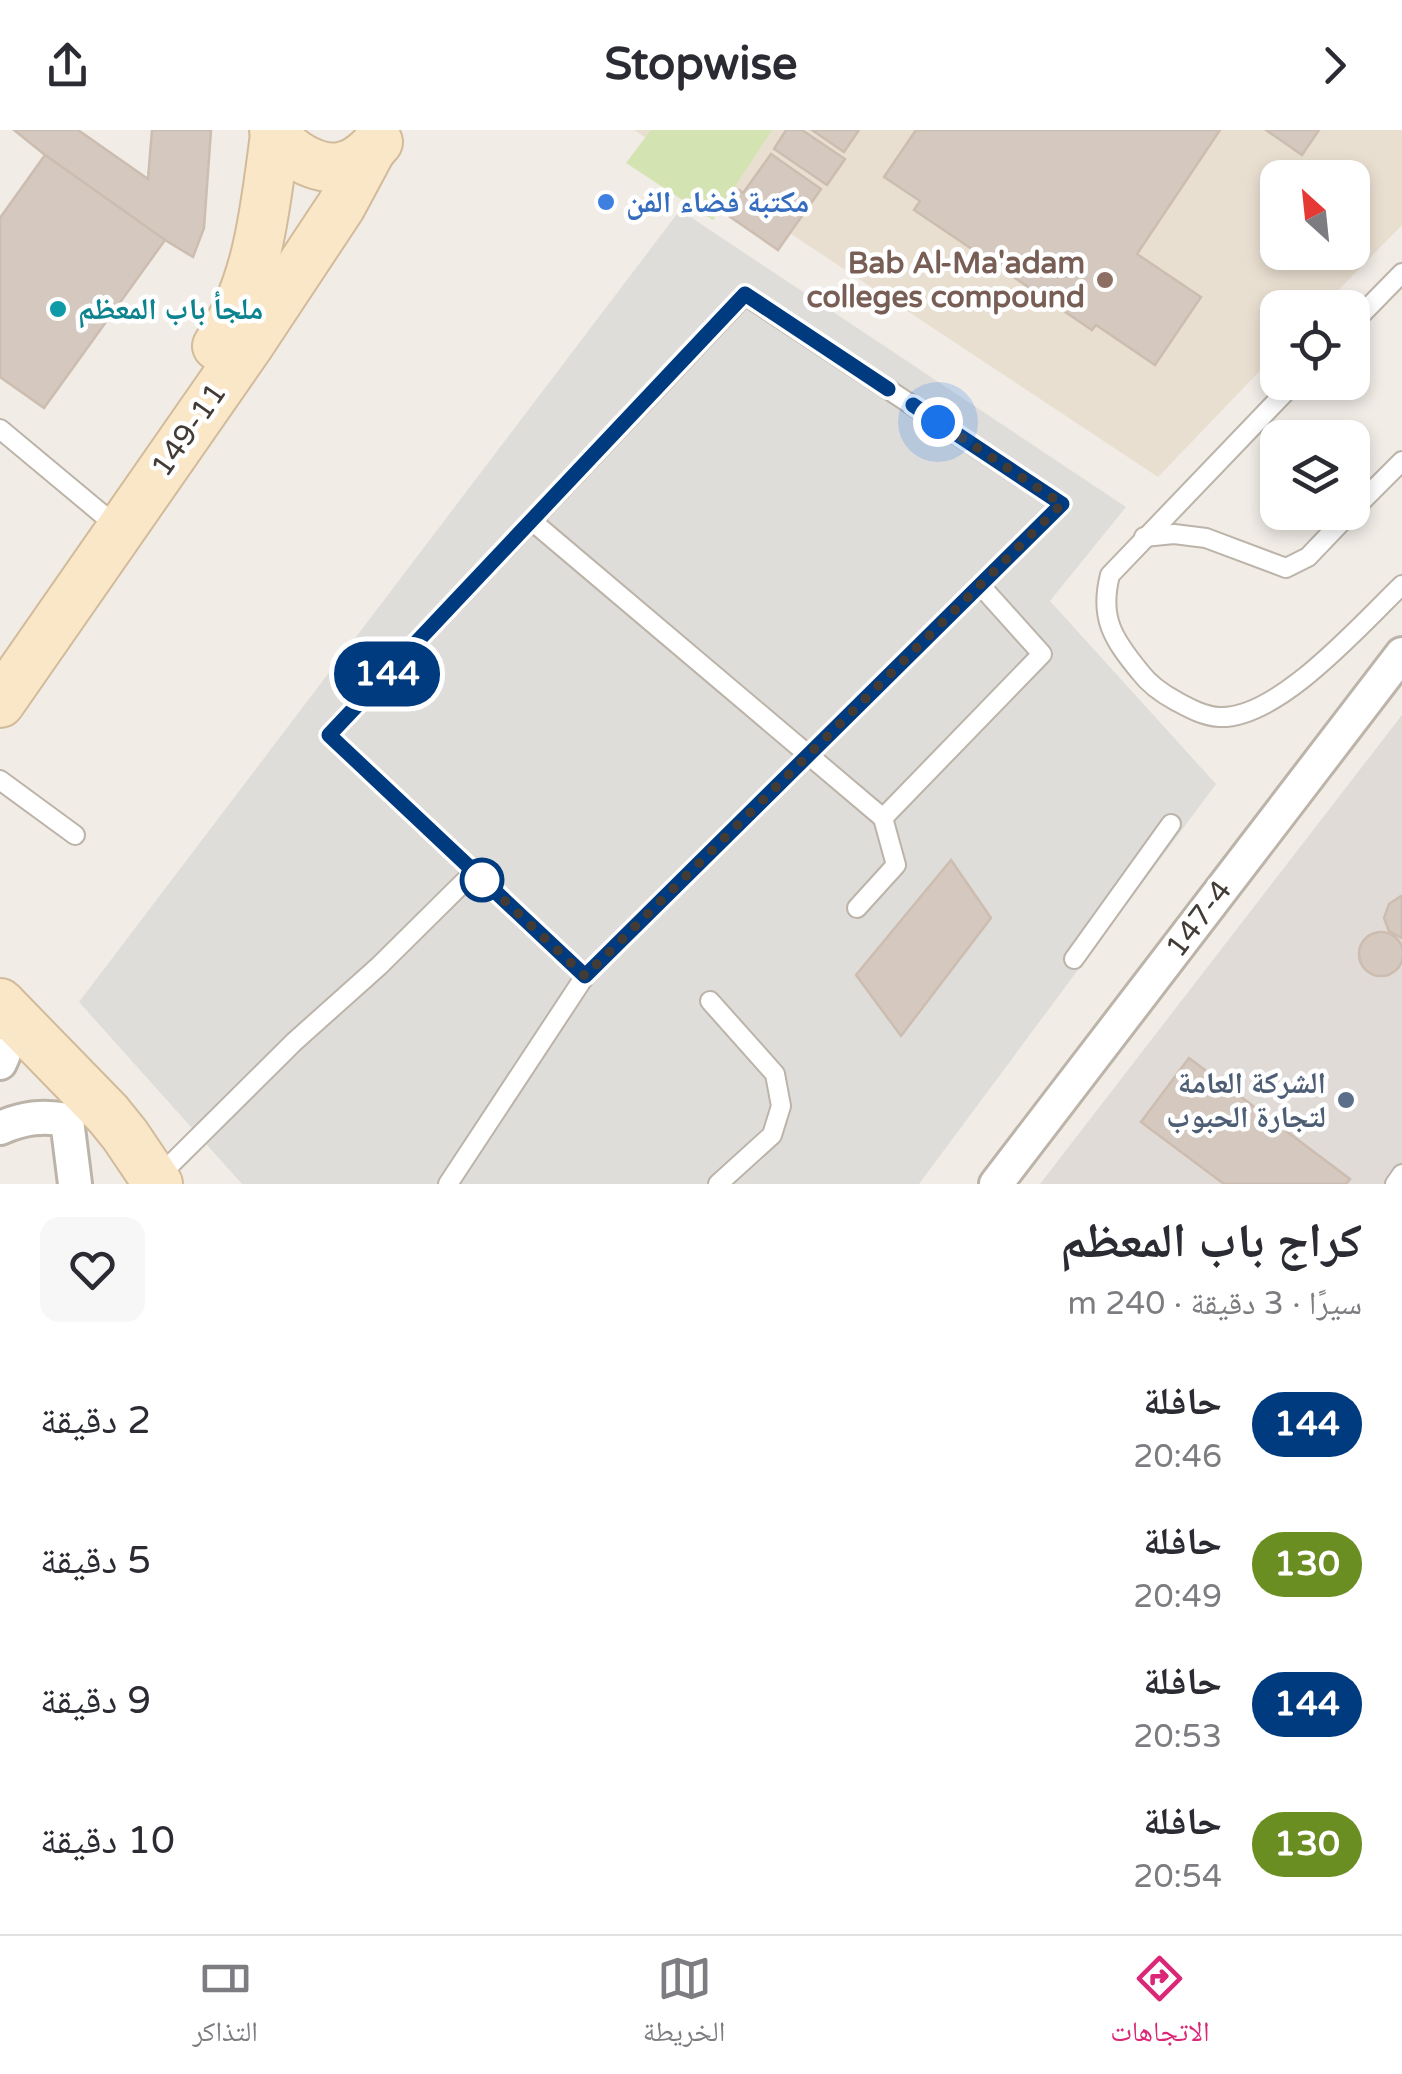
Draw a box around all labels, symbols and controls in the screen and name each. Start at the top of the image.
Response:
icon: share [40,38,95,93]
text: Stopwise [605,38,797,92]
icon: forward [1307,38,1362,93]
north arrow [1260,160,1370,270]
map controls [1260,160,1370,530]
place label: مكتبة فضاء الفن [626,184,809,221]
marker: مكتبة فضاء الفن [595,191,617,213]
place label: Bab Al-Ma'adam colleges compound [807,245,1085,316]
marker: Bab Al-Ma'adam colleges compound [1094,269,1116,291]
button: locate [1260,290,1370,400]
place label: ملجأ باب المعظم [78,291,263,329]
marker: ملجأ باب المعظم [47,298,69,320]
street label: 149-11 [143,376,235,484]
your location [913,397,963,447]
button: layers [1260,420,1370,530]
line badge: 144 [330,642,444,706]
text: 144 [354,653,420,695]
unlabelled marker [461,859,503,901]
street label: 147-4 [1158,873,1240,965]
place label: الشركة العامة لتجارة الحبوب [1166,1065,1326,1136]
marker: الشركة العامة لتجارة الحبوب [1335,1089,1357,1111]
text: كراج باب المعظم [1060,1213,1362,1271]
button: heart [40,1217,145,1322]
text: سيرًا · 3 دقيقة · 240 m [1067,1285,1362,1323]
text: حافلة [1143,1379,1222,1425]
text: 2 دقيقة [40,1398,151,1444]
text: 144 [1274,1403,1340,1445]
text: 20:46 [1133,1438,1222,1476]
text: حافلة [1143,1519,1222,1565]
text: 5 دقيقة [40,1538,151,1584]
text: 130 [1274,1543,1340,1585]
text: 20:49 [1133,1578,1222,1616]
text: حافلة [1143,1659,1222,1705]
text: 9 دقيقة [40,1678,151,1724]
text: 144 [1274,1683,1340,1725]
text: 20:53 [1133,1718,1222,1756]
text: حافلة [1143,1799,1222,1845]
text: 10 دقيقة [40,1818,175,1864]
text: 130 [1274,1823,1340,1865]
text: 20:54 [1133,1858,1222,1896]
tab: التذاكر [192,1951,258,2059]
tab: الخريطة [643,1951,725,2059]
tab: الاتجاهات [1110,1951,1210,2059]

